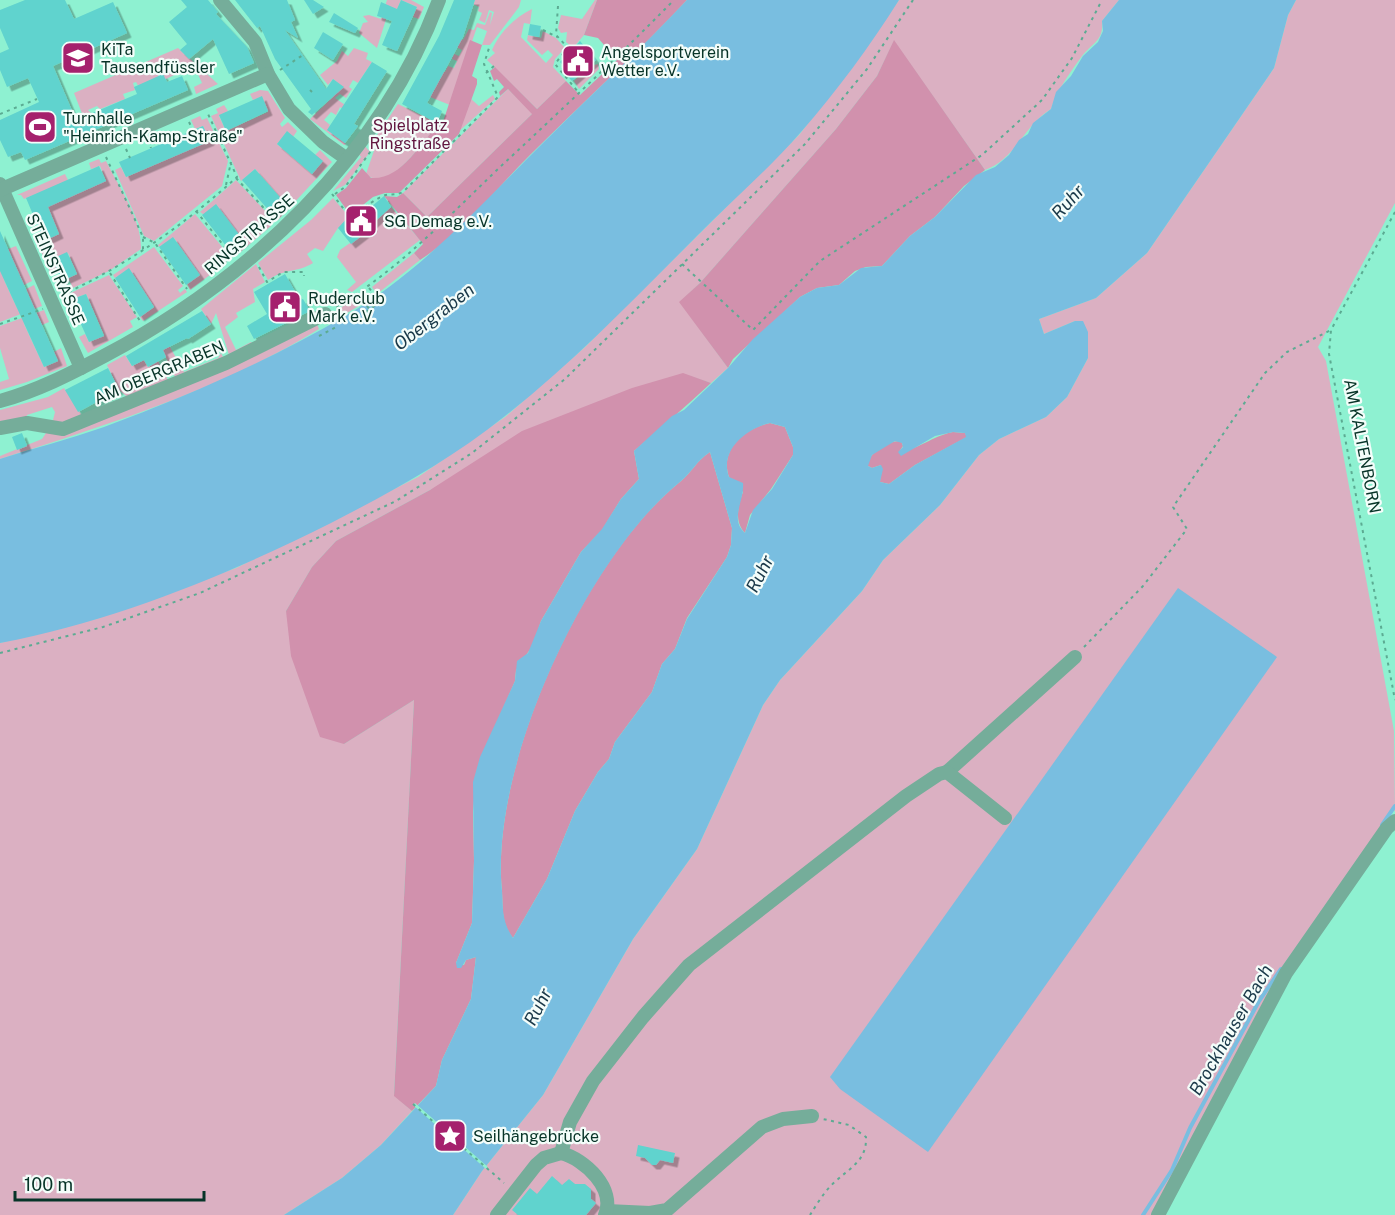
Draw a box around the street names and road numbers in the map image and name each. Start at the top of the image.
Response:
street label: RINGSTRASSE [201,190,298,278]
street label: STEINSTRASSE [22,211,89,328]
street label: AM OBERGRABEN [91,336,227,408]
street label: AM KALTENBORN [1340,377,1385,515]

